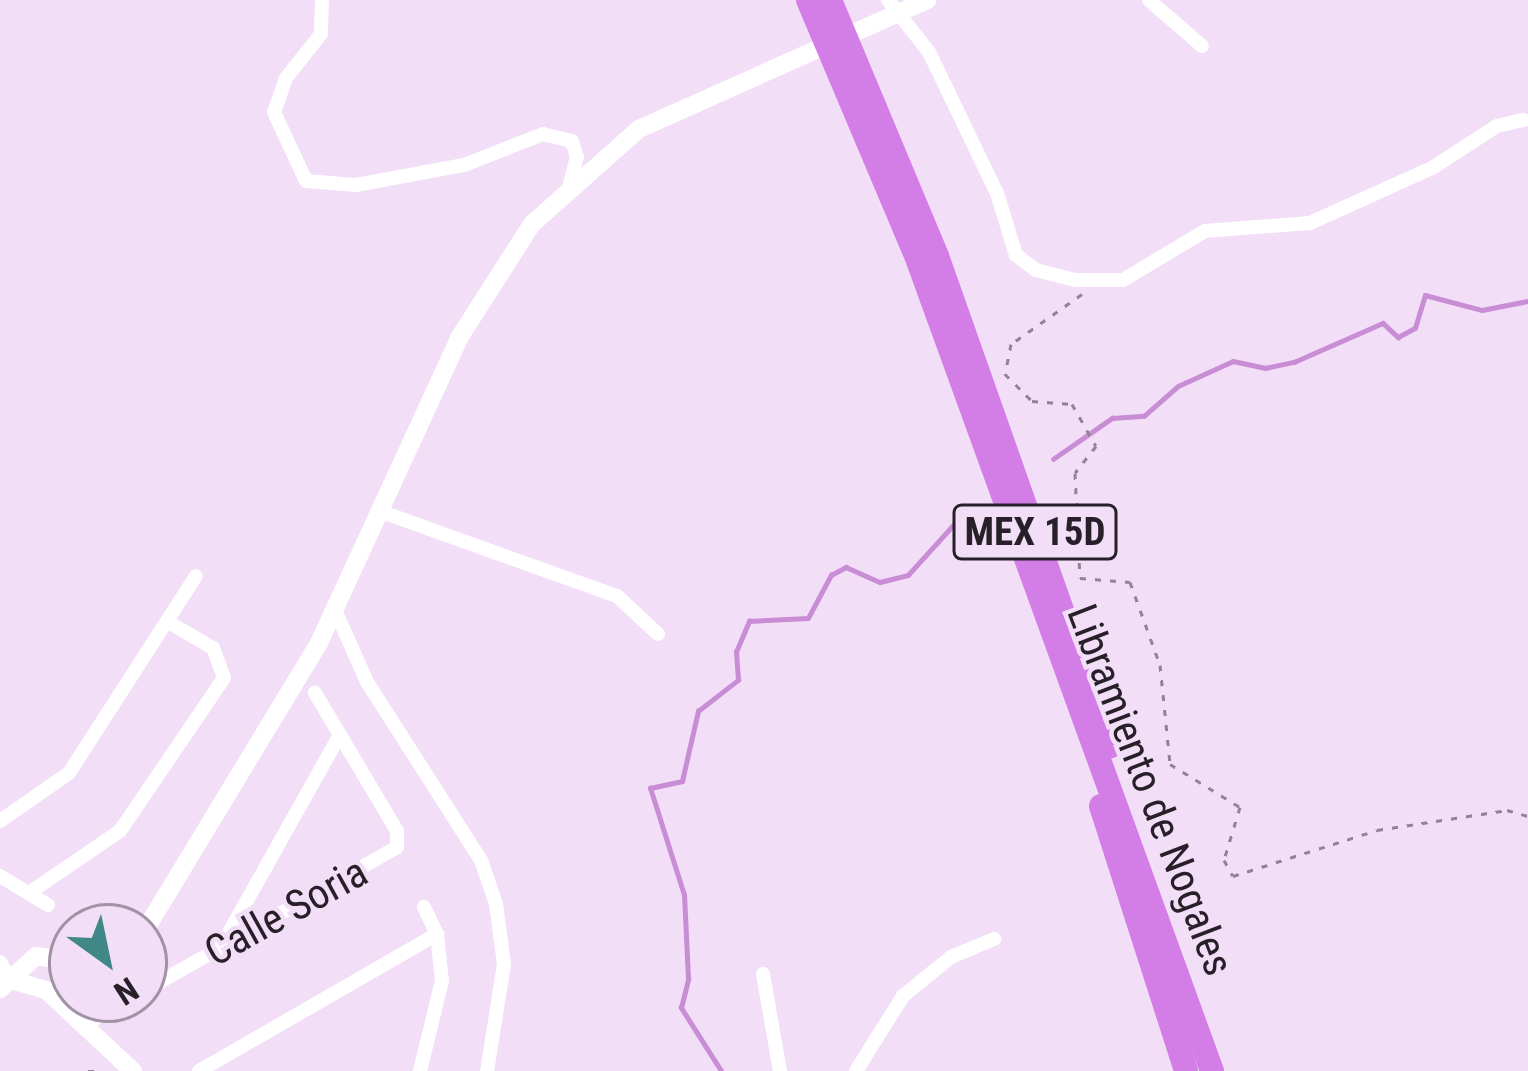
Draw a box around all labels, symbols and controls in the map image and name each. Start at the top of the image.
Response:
road number: MEX 15D [951,499,1119,565]
street label: Libramiento de Nogales [1056,598,1244,982]
street label: Calle Soria [196,847,376,977]
north arrow [48,903,168,1023]
text: N [107,969,145,1013]

